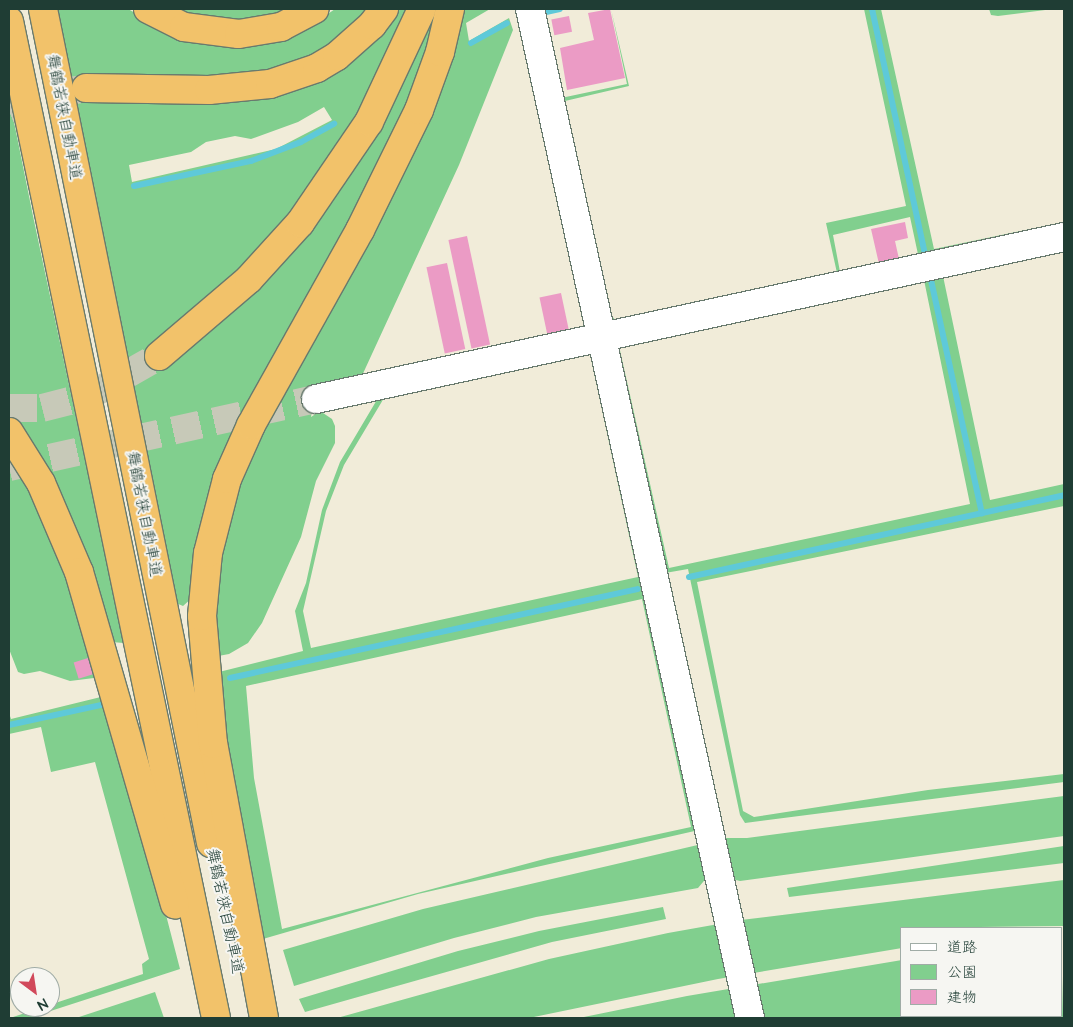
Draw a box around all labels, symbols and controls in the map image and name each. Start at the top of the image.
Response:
street label: 舞鶴若狭自動車道 [42,52,86,182]
street label: 舞鶴若狭自動車道 [122,449,166,579]
street label: 舞鶴若狭自動車道 [202,846,248,976]
legend [900,927,1063,1017]
text: 道路 [947,937,977,958]
text: 公園 [947,962,977,983]
north arrow [10,967,60,1017]
text: 建物 [947,987,977,1008]
text: N [33,993,51,1015]

